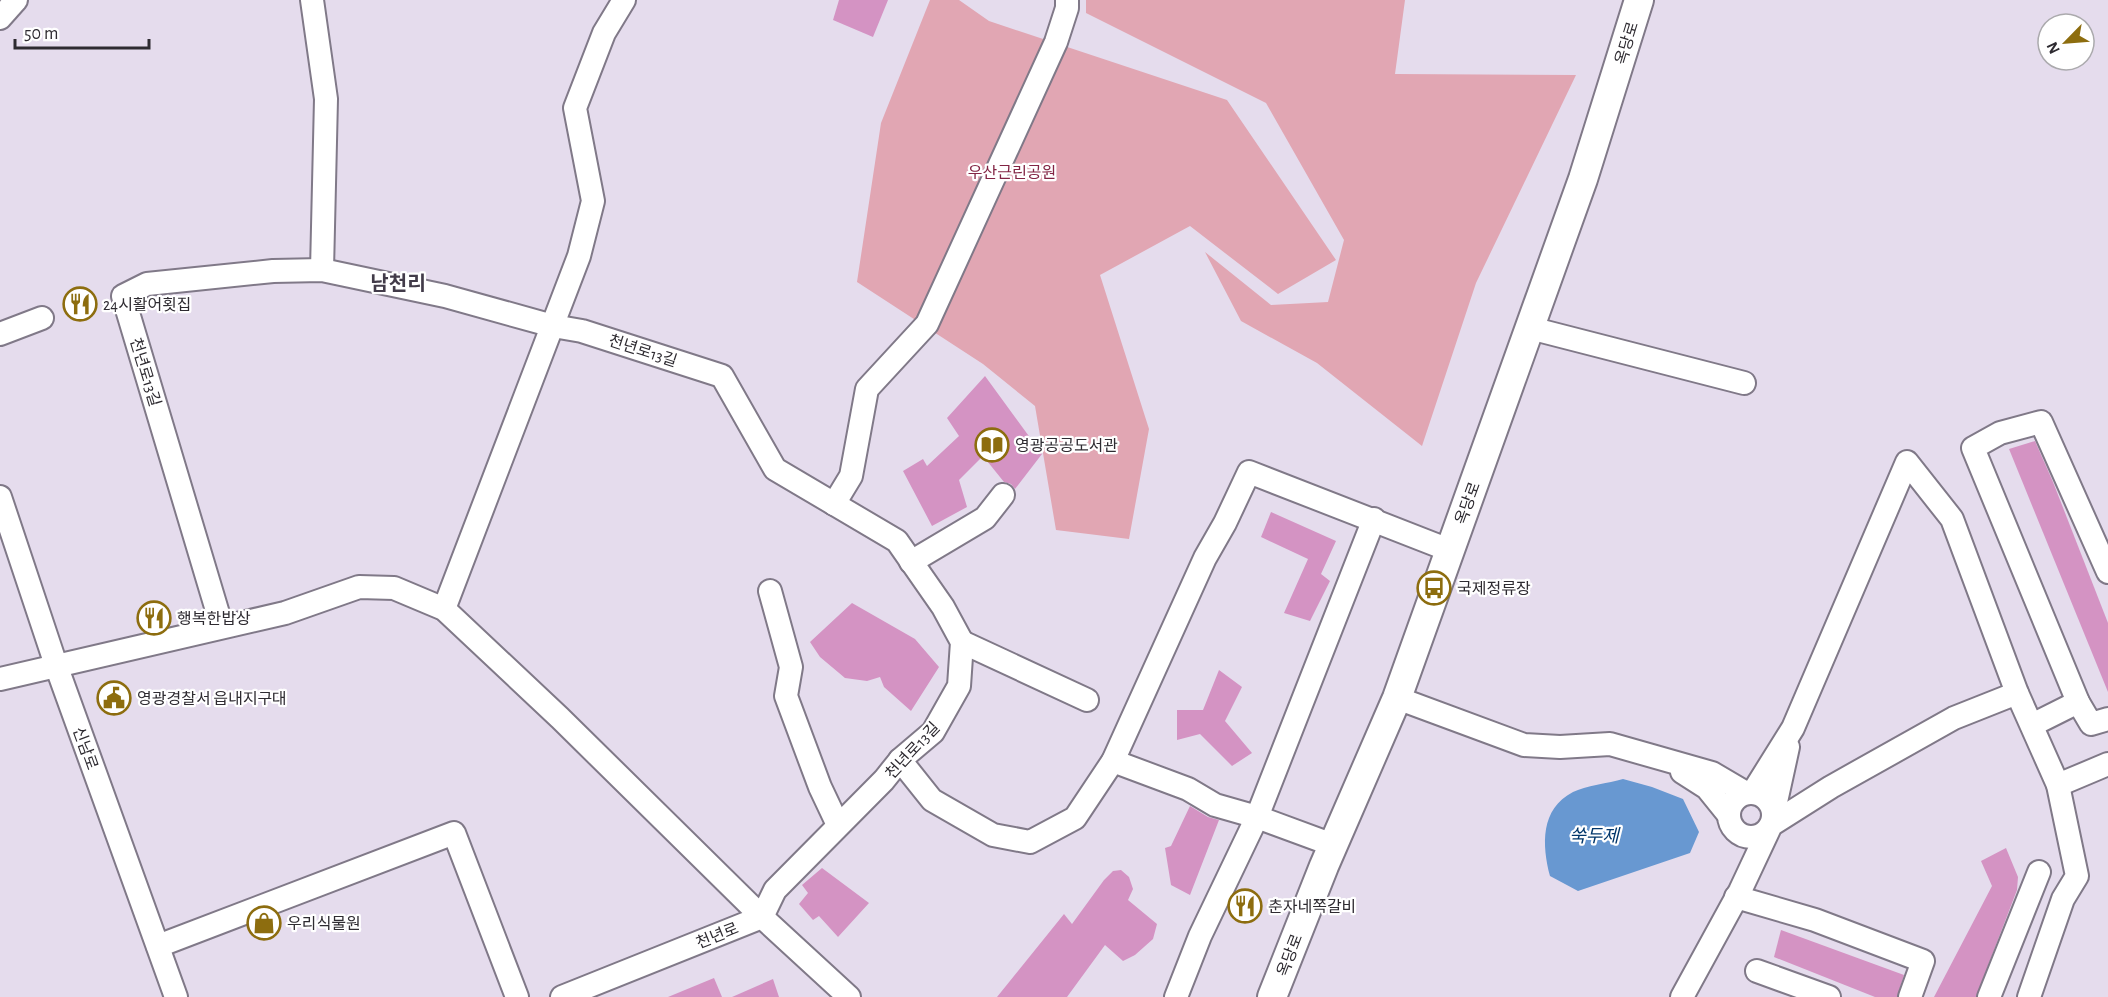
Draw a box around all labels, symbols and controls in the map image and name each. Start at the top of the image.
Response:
scale bar [15,12,148,50]
north arrow [2036,12,2096,72]
street label: 옥당로 [1613,20,1641,67]
text: 50 m [24,25,58,43]
text: N [2044,39,2063,56]
park label: 우산근린공원 [968,165,1056,181]
district label: 남천리 [370,273,426,294]
restaurant icon: 24시활어횟집 [62,286,98,322]
place label: 24시활어횟집 [103,296,192,313]
street label: 천년로13길 [606,331,679,370]
street label: 천년로13길 [127,336,164,409]
library icon: 영광공공도서관 [974,427,1010,463]
place label: 영광공공도서관 [1015,438,1118,454]
street label: 옥당로 [1453,480,1483,527]
bus stop icon: 국제정류장 [1416,570,1452,606]
place label: 국제정류장 [1457,581,1531,597]
restaurant icon: 행복한밥상 [136,600,172,636]
place label: 행복한밥상 [177,611,251,627]
public building icon: 영광경찰서 읍내지구대 [96,680,132,716]
place label: 영광경찰서 읍내지구대 [137,691,287,707]
street label: 천년로13길 [882,719,943,782]
street label: 신남로 [70,725,100,772]
water label: 쑥두제 [1569,827,1621,846]
restaurant icon: 춘자네쪽갈비 [1227,888,1263,924]
place label: 춘자네쪽갈비 [1268,899,1356,915]
shop icon: 우리식물원 [246,905,282,941]
place label: 우리식물원 [287,916,361,932]
street label: 천년로 [694,919,741,952]
street label: 옥당로 [1275,932,1305,979]

